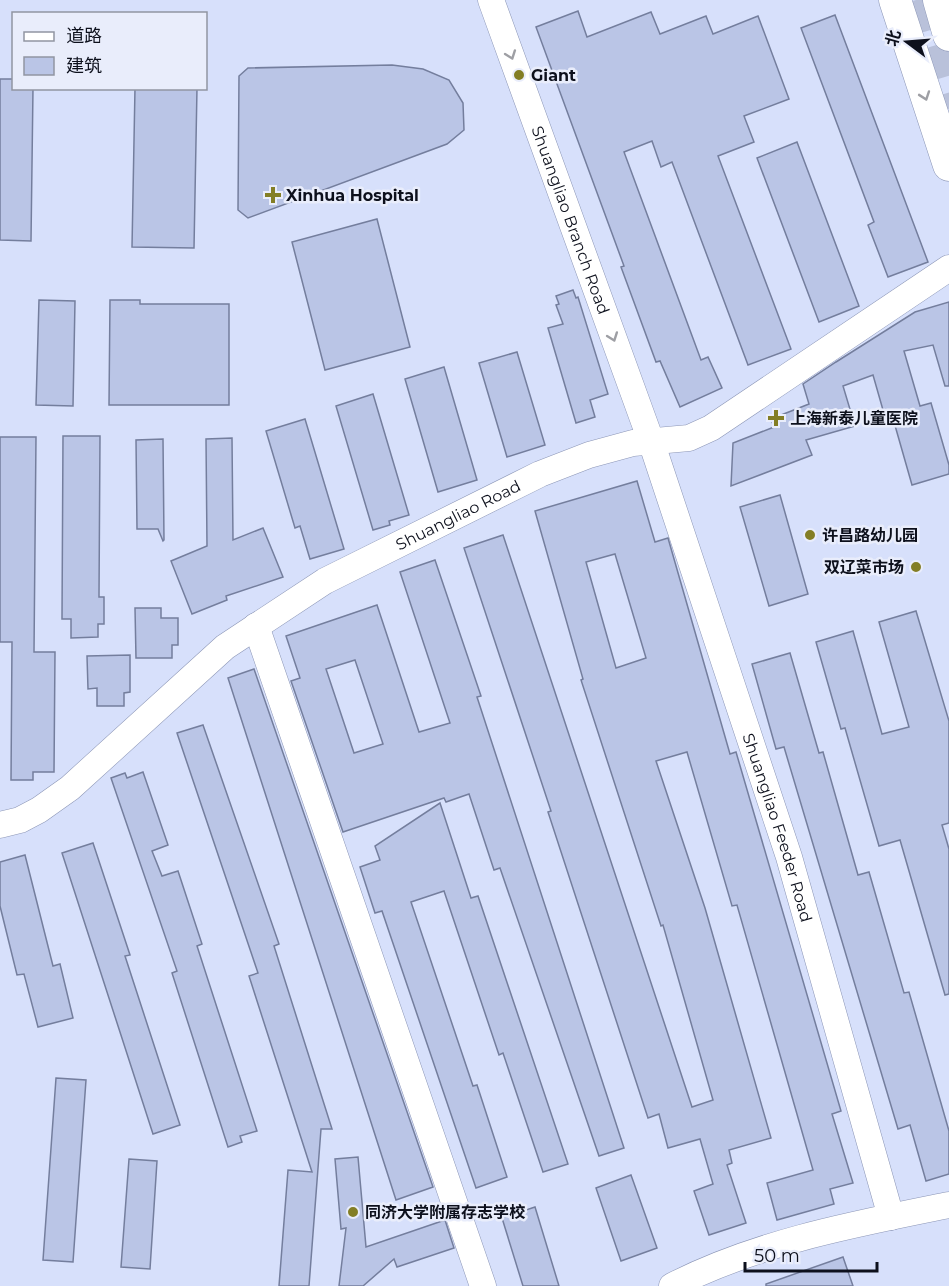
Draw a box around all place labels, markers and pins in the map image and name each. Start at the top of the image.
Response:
place label: Giant [531,66,576,85]
marker: Giant [512,68,526,82]
marker: Xinhua Hospital [264,186,282,204]
place label: Xinhua Hospital [286,186,419,205]
marker: 上海新泰儿童医院 [767,409,785,427]
place label: 上海新泰儿童医院 [790,409,918,428]
place label: 许昌路幼儿园 [822,526,918,545]
marker: 许昌路幼儿园 [803,528,817,542]
place label: 双辽菜市场 [824,558,904,577]
marker: 双辽菜市场 [909,560,923,574]
place label: 同济大学附属存志学校 [365,1203,526,1222]
marker: 同济大学附属存志学校 [346,1205,360,1219]

